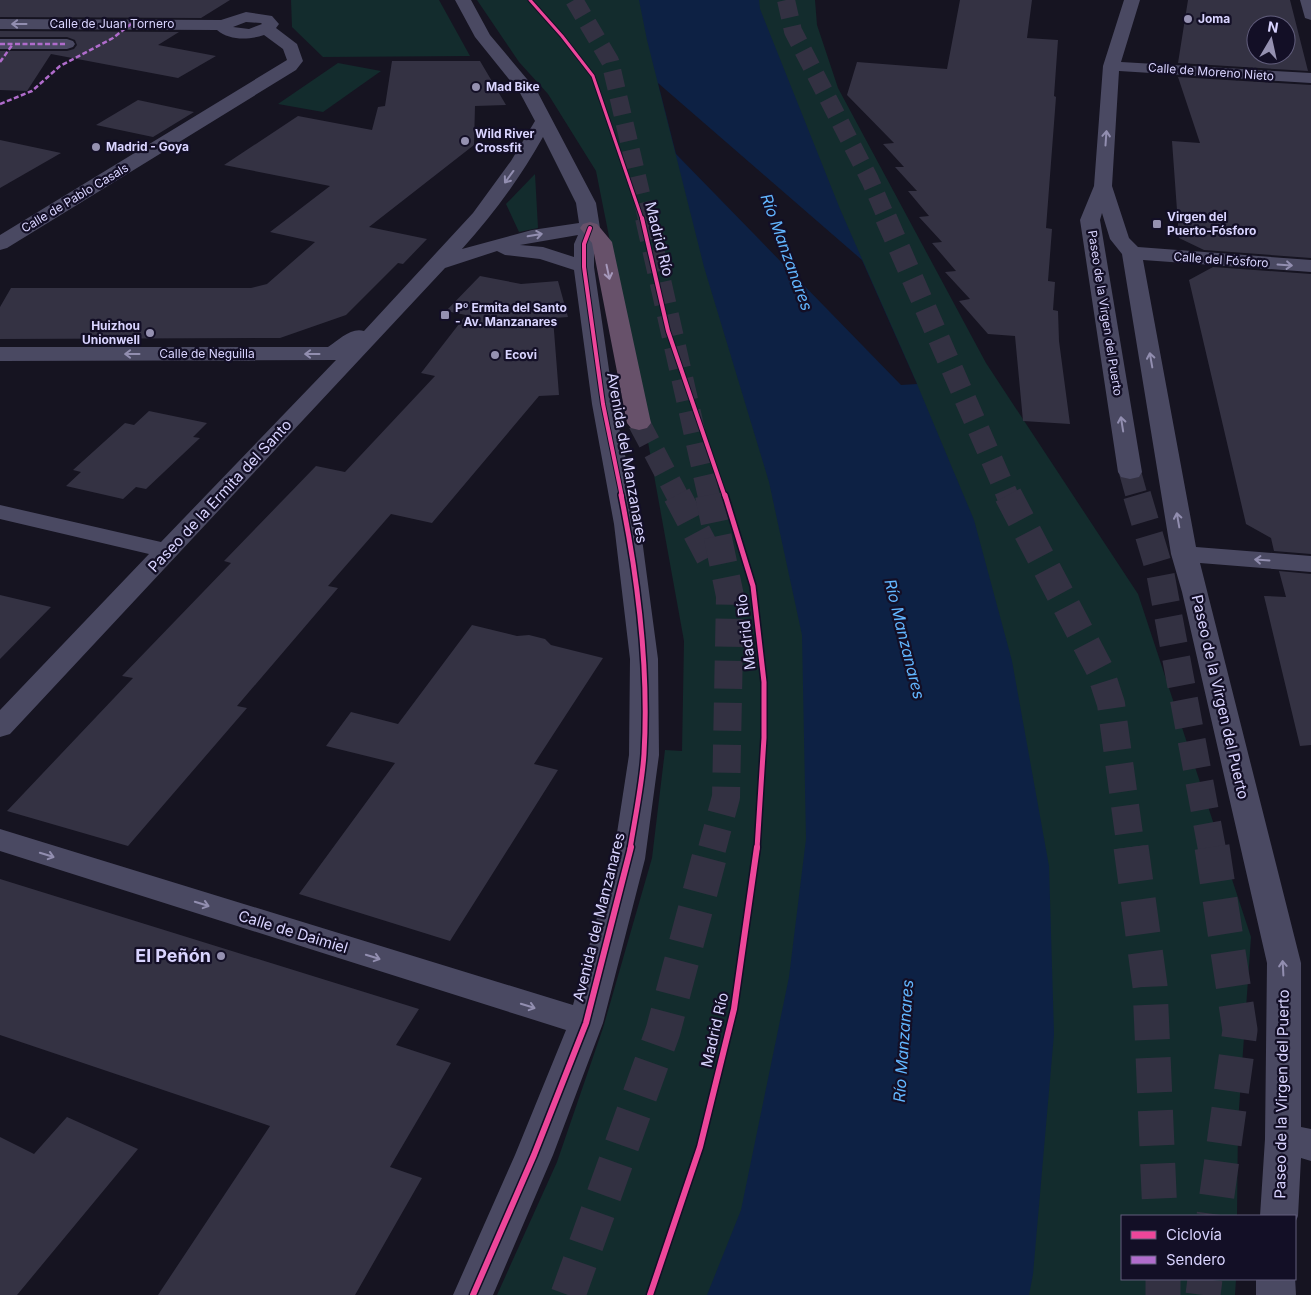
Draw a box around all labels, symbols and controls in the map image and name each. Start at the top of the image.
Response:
place label: Joma [1198,11,1230,26]
marker: Joma [1182,13,1194,25]
north arrow [1246,15,1296,65]
street label: Calle de Juan Tornero [50,16,174,31]
text: N [1267,17,1280,36]
one-way arrow [11,19,27,29]
street label: Calle de Moreno Nieto [1147,60,1275,83]
place label: Mad Bike [486,79,540,94]
marker: Mad Bike [470,81,482,93]
place label: Wild River Crossfit [475,126,535,155]
one-way arrow [1101,130,1111,146]
marker: Wild River Crossfit [459,135,471,147]
place label: Madrid - Goya [106,139,189,154]
marker: Madrid - Goya [90,141,102,153]
street label: Calle de Pablo Casals [18,160,131,236]
one-way arrow [504,170,514,184]
water label: Río Manzanares [757,191,817,313]
street label: Madrid Río [641,200,678,278]
place label: Virgen del Puerto-Fósforo [1167,209,1256,238]
marker: Virgen del Puerto-Fósforo [1151,218,1163,230]
one-way arrow [527,229,543,239]
street label: Paseo de la Virgen del Puerto [1085,229,1126,397]
street label: Calle del Fósforo [1173,249,1269,270]
one-way arrow [1277,260,1293,269]
one-way arrow [604,263,613,279]
place label: Pº Ermita del Santo - Av. Manzanares [455,300,567,329]
marker: Pº Ermita del Santo - Av. Manzanares [439,309,451,321]
place label: Huizhou Unionwell [82,318,140,347]
marker: Huizhou Unionwell [144,327,156,339]
street label: Calle de Neguilla [159,346,255,361]
place label: Ecovi [505,347,537,362]
one-way arrow [124,349,140,359]
one-way arrow [304,349,320,359]
marker: Ecovi [489,349,501,361]
one-way arrow [1145,352,1155,368]
street label: Avenida del Manzanares [603,371,652,545]
street label: Paseo de la Ermita del Santo [144,415,295,576]
one-way arrow [1117,416,1127,432]
one-way arrow [1173,512,1183,528]
one-way arrow [1255,556,1271,565]
water label: Río Manzanares [880,577,930,701]
street label: Madrid Río [731,593,760,671]
street label: Paseo de la Virgen del Puerto [1188,593,1253,801]
street label: Avenida del Manzanares [568,830,629,1003]
one-way arrow [38,851,54,860]
one-way arrow [193,899,209,909]
street label: Calle de Daimiel [236,906,350,957]
place label: El Peñón [135,945,211,966]
marker: El Peñón [215,950,227,962]
one-way arrow [365,953,381,963]
one-way arrow [1279,960,1288,976]
water label: Río Manzanares [889,979,917,1103]
street label: Paseo de la Virgen del Puerto [1270,989,1293,1199]
street label: Madrid Río [697,991,732,1069]
one-way arrow [520,1002,536,1011]
legend [1121,1215,1296,1280]
text: Ciclovía [1166,1225,1222,1244]
text: Sendero [1166,1250,1226,1269]

